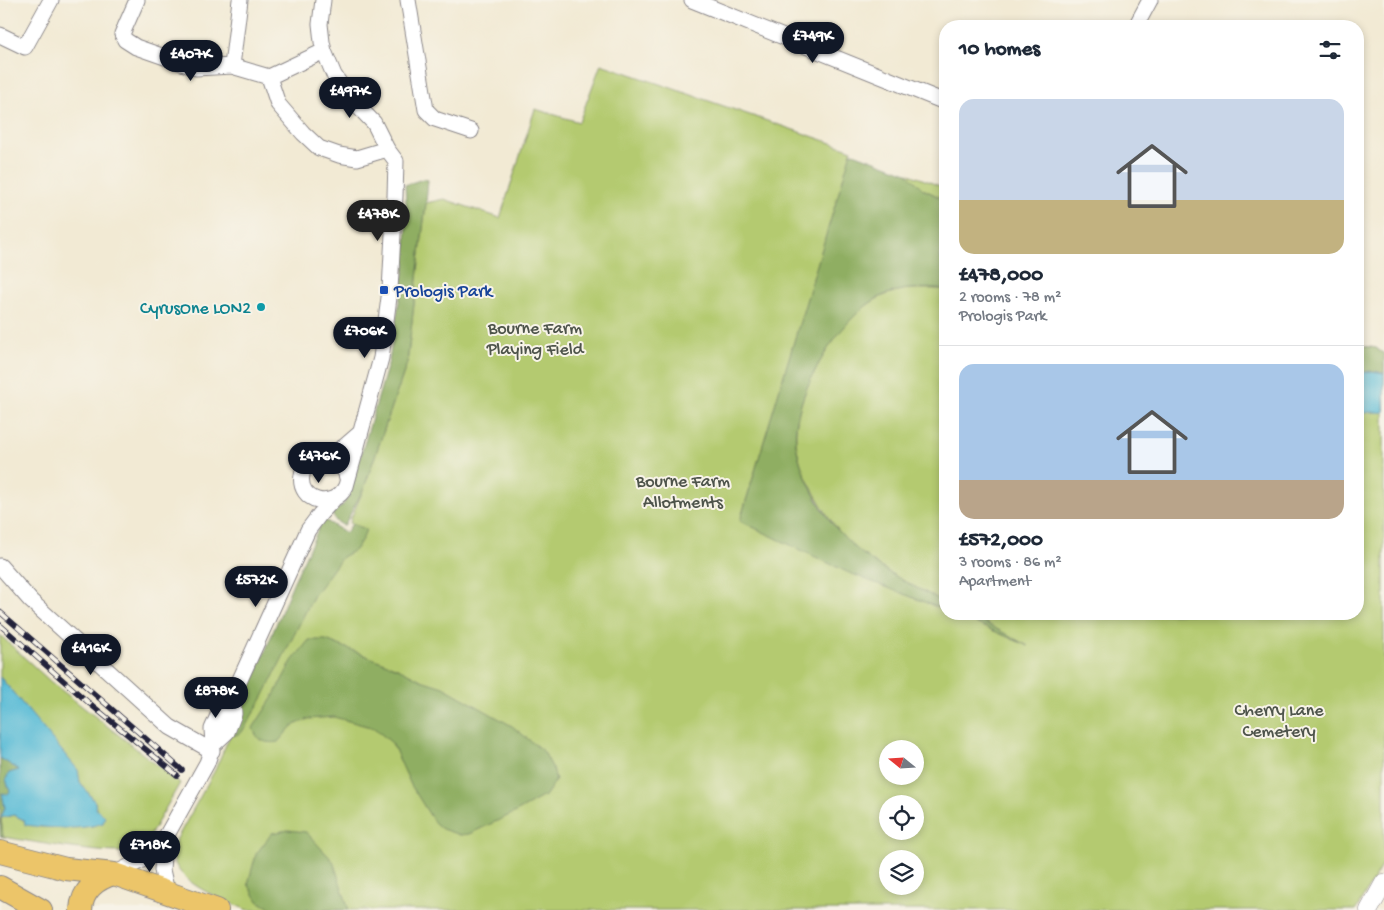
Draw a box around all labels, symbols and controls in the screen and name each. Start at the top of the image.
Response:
pin: £749K [778,22,848,64]
text: £749K [793,28,833,47]
icon: filters [1316,36,1344,64]
text: 10 homes [959,38,1040,63]
pin: £407K [156,39,226,82]
text: £407K [171,46,211,65]
pin: £497K [315,76,385,119]
text: £497K [330,83,370,102]
icon: home [1107,131,1197,221]
pin: £478K [343,200,413,242]
text: £478K [358,206,398,225]
text: £478,000 [959,264,1043,289]
place label: Prologis Park [393,282,494,303]
marker: Prologis Park [378,284,390,296]
text: 2 rooms · 78 m² [959,289,1061,308]
place label: CyrusOne LON2 [140,299,251,320]
marker: CyrusOne LON2 [255,301,267,313]
text: Prologis Park [959,308,1046,327]
pin: £706K [330,316,400,359]
park label: Bourne Farm Playing Field [486,319,585,361]
text: £706K [344,323,386,342]
icon: home [1107,397,1197,487]
pin: £476K [284,442,354,484]
text: £476K [299,448,339,467]
park label: Bourne Farm Allotments [635,472,730,514]
text: £572,000 [959,529,1043,554]
text: 3 rooms · 86 m² [959,554,1062,573]
pin: £572K [221,566,291,608]
text: £572K [236,572,276,591]
text: Apartment [959,573,1031,592]
pin: £416K [56,634,126,676]
text: £416K [72,640,110,659]
pin: £878K [181,676,251,719]
text: £878K [195,683,237,702]
park label: Cherry Lane Cemetery [1234,701,1324,743]
north arrow [879,740,924,785]
map controls [879,740,924,895]
button: locate [879,795,924,840]
pin: £718K [115,830,185,873]
text: £718K [130,837,170,856]
button: layers [879,850,924,895]

